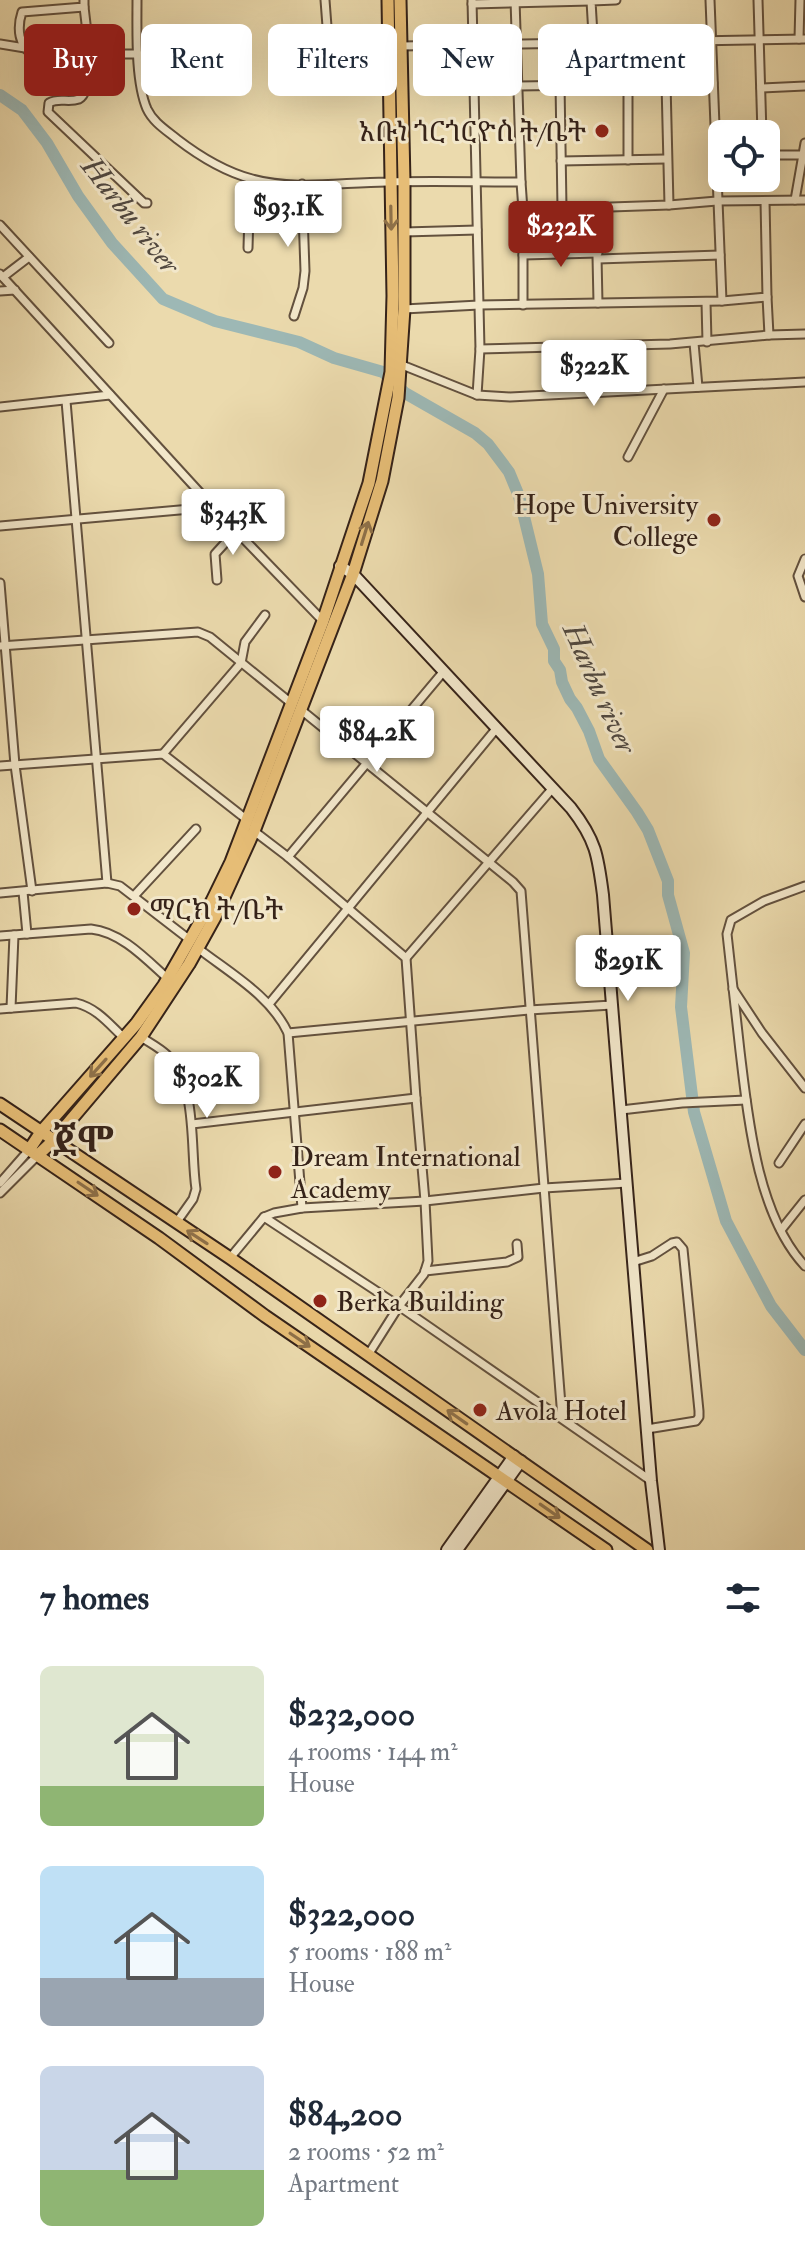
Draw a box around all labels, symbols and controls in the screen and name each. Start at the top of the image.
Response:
chip: Buy [24,24,125,96]
chip: Rent [141,24,252,96]
chip: Filters [268,24,397,96]
chip: New [413,24,522,96]
chip: Apartment [538,24,714,96]
place label: አቡነ ጎርጎርዮስ ት/ቤት [359,115,587,150]
map controls [708,120,780,192]
button: locate [708,120,780,192]
marker: አቡነ ጎርጎርዮስ ት/ቤት [593,122,611,140]
water label: Harbu river [72,148,189,283]
pin: $93.1K [223,181,353,249]
text: $93.1K [253,191,323,223]
pin: $232K [505,201,617,269]
one-way arrow [384,204,399,231]
text: $232K [526,211,596,243]
pin: $322K [538,340,650,408]
text: $322K [559,350,629,382]
place label: Hope University College [513,488,699,555]
pin: $343K [177,489,289,557]
text: $343K [200,499,266,531]
marker: Hope University College [705,511,723,529]
one-way arrow [359,521,374,546]
water label: Harbu river [554,615,645,761]
pin: $84.2K [312,706,442,774]
text: $84.2K [338,716,416,748]
place label: ማርክ ት/ቤት [150,893,284,928]
marker: ማርክ ት/ቤት [125,900,143,918]
pin: $291K [572,935,684,1003]
text: $291K [594,945,662,977]
pin: $302K [151,1052,263,1120]
one-way arrow [89,1057,107,1077]
text: $302K [172,1062,242,1094]
district label: ጀሞ [52,1118,114,1163]
place label: Dream International Academy [290,1140,521,1207]
marker: Dream International Academy [266,1163,284,1181]
one-way arrow [76,1181,99,1197]
one-way arrow [187,1229,209,1245]
place label: Berka Building [336,1285,505,1320]
marker: Berka Building [311,1292,329,1310]
one-way arrow [288,1332,310,1348]
place label: Avola Hotel [495,1394,627,1429]
marker: Avola Hotel [471,1401,489,1419]
one-way arrow [447,1409,469,1425]
one-way arrow [539,1503,561,1519]
icon: filters [721,1576,765,1620]
text: 7 homes [40,1577,149,1620]
text: $232,000 [288,1693,415,1736]
icon: home [104,1698,200,1794]
text: 4 rooms · 144 m² [288,1736,458,1768]
text: House [288,1768,355,1800]
text: $322,000 [288,1893,415,1936]
icon: home [104,1898,200,1994]
text: 5 rooms · 188 m² [288,1936,451,1968]
text: House [288,1968,355,2000]
text: $84,200 [288,2093,402,2136]
icon: home [104,2098,200,2194]
text: 2 rooms · 52 m² [288,2136,444,2168]
text: Apartment [288,2168,399,2200]

